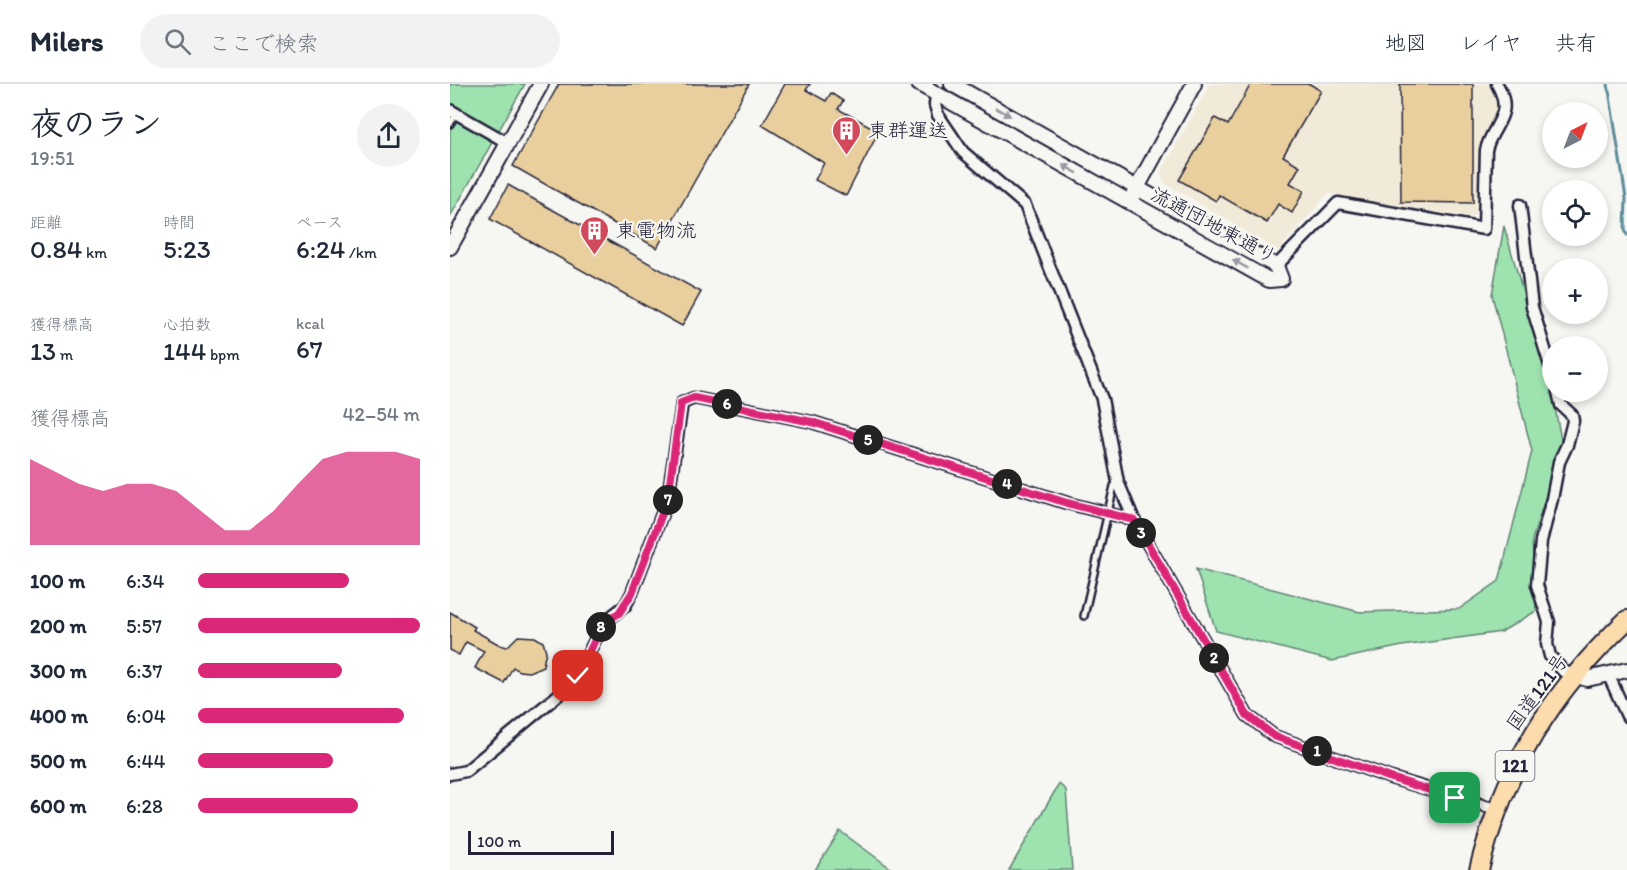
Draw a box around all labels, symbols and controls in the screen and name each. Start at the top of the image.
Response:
search box [140,14,560,68]
text: Milers [30,24,104,58]
icon: search [161,25,194,58]
text: ここで検索 [209,30,319,57]
text: 地図 [1385,30,1427,55]
text: レイヤ [1460,30,1522,55]
text: 共有 [1555,30,1597,55]
north arrow [1542,102,1608,168]
map controls [1542,102,1608,402]
text: 夜のラン [30,104,162,143]
button: share [357,104,420,167]
one-way arrow [995,107,1011,118]
building icon: 東群運送 [831,114,863,156]
place label: 東群運送 [868,118,948,142]
text: 19:51 [30,146,74,170]
one-way arrow [1061,164,1078,174]
button: locate [1542,180,1608,246]
street label: 流通団地東通り [1147,182,1281,268]
text: 距離 [30,213,62,232]
text: 時間 [163,213,195,232]
text: ペース [296,213,343,232]
building icon: 東電物流 [579,214,611,256]
place label: 東電物流 [616,218,696,242]
text: 0.84 [30,233,82,265]
text: 5:23 [163,233,211,265]
text: 6:24 [296,233,345,265]
text: km [82,243,107,262]
text: /km [345,243,377,262]
button: + [1542,258,1608,324]
one-way arrow [1231,259,1248,269]
text: kcal [296,314,324,333]
text: 獲得標高 [30,315,94,334]
text: 心拍数 [163,315,211,334]
text: 67 [296,333,323,365]
text: 13 [30,335,56,367]
text: 144 [163,335,206,367]
button: − [1542,336,1608,402]
text: m [56,345,73,364]
text: bpm [206,345,240,364]
pin: 6 [712,389,742,419]
text: 6 [723,394,731,413]
text: 42–54 m [342,402,420,426]
text: 獲得標高 [30,406,110,430]
pin: 5 [853,425,883,455]
text: 5 [864,430,872,449]
pin: 4 [992,469,1022,499]
text: 4 [1002,474,1012,493]
pin: 7 [653,485,683,515]
text: 7 [664,490,672,509]
pin: 3 [1126,518,1156,548]
text: 3 [1137,523,1145,542]
text: 100 m [30,569,85,593]
text: 6:34 [126,569,164,593]
pin: 8 [586,612,616,642]
text: 200 m [30,614,86,638]
text: 5:57 [126,614,162,638]
text: 8 [597,617,605,636]
pin: 2 [1199,643,1229,673]
text: 2 [1210,648,1218,667]
street label: 国道121号 [1501,649,1573,735]
pin [552,650,603,701]
text: 300 m [30,659,87,683]
text: 6:37 [126,659,162,683]
icon: check [561,659,594,692]
text: 400 m [30,704,88,728]
text: 6:04 [126,704,166,728]
pin: 1 [1302,736,1332,766]
text: 1 [1313,741,1321,760]
text: 500 m [30,749,86,773]
text: 6:44 [126,749,166,773]
road number: 121 [1496,751,1534,781]
pin [1429,772,1480,823]
icon: arrive [1438,781,1471,814]
text: 600 m [30,794,87,818]
text: 6:28 [126,794,163,818]
scale bar [468,828,614,856]
text: 100 m [477,832,521,851]

